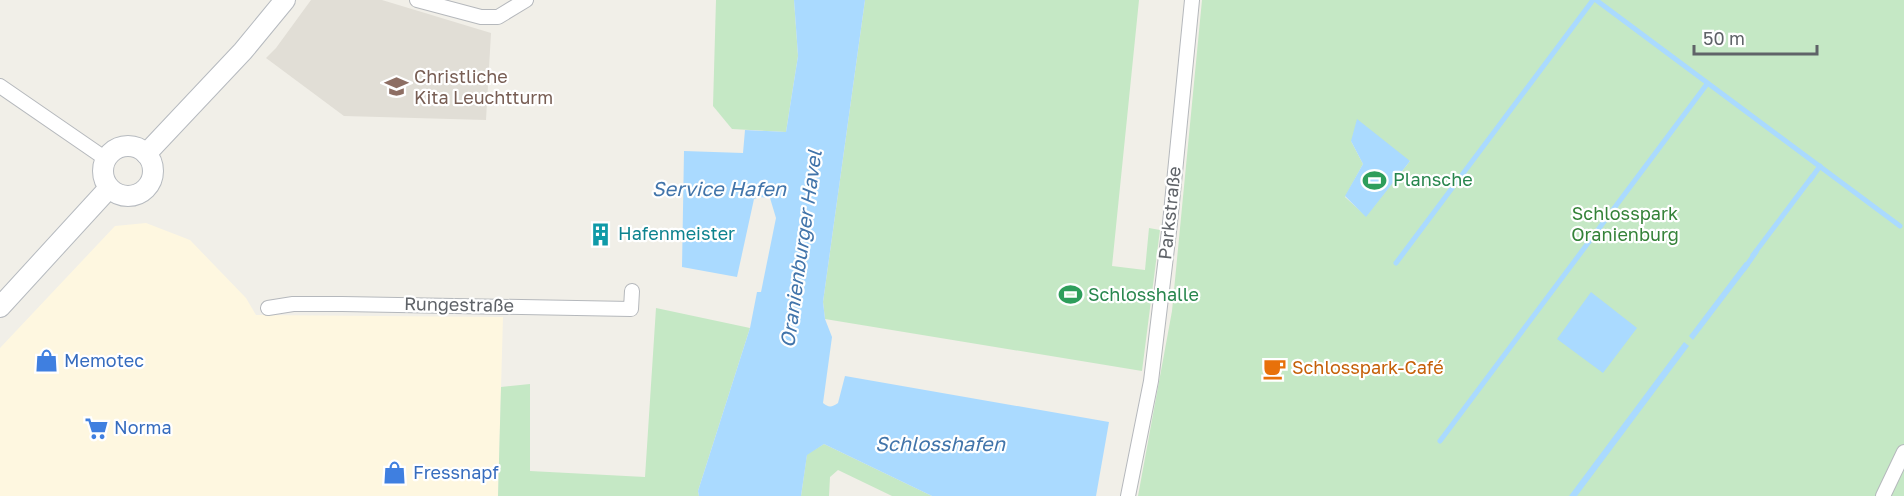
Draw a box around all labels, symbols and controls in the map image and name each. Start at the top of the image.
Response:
scale bar [1694,18,1817,56]
text: 50 m [1703,27,1745,49]
place label: Christliche Kita Leuchtturm [414,65,553,108]
school or university icon: Christliche Kita Leuchtturm [383,74,409,100]
water label: Oranienburger Havel [774,148,827,349]
street label: Parkstraße [1153,165,1185,261]
sports icon: Plansche [1362,167,1388,193]
place label: Plansche [1393,168,1473,190]
water label: Service Hafen [652,176,787,200]
park label: Schlosspark Oranienburg [1571,202,1679,245]
building icon: Hafenmeister [587,221,613,247]
place label: Hafenmeister [618,222,735,244]
sports icon: Schlosshalle [1057,282,1083,308]
place label: Schlosshalle [1088,283,1199,305]
street label: Rungestraße [404,292,514,316]
shop icon: Memotec [33,348,59,374]
place label: Memotec [64,349,144,371]
cafe icon: Schlosspark-Café [1261,355,1287,381]
place label: Schlosspark-Café [1292,356,1444,378]
supermarket icon: Norma [83,415,109,441]
place label: Norma [114,416,172,438]
water label: Schlosshafen [875,431,1006,455]
shop icon: Fressnapf [382,460,408,486]
place label: Fressnapf [413,461,499,483]

